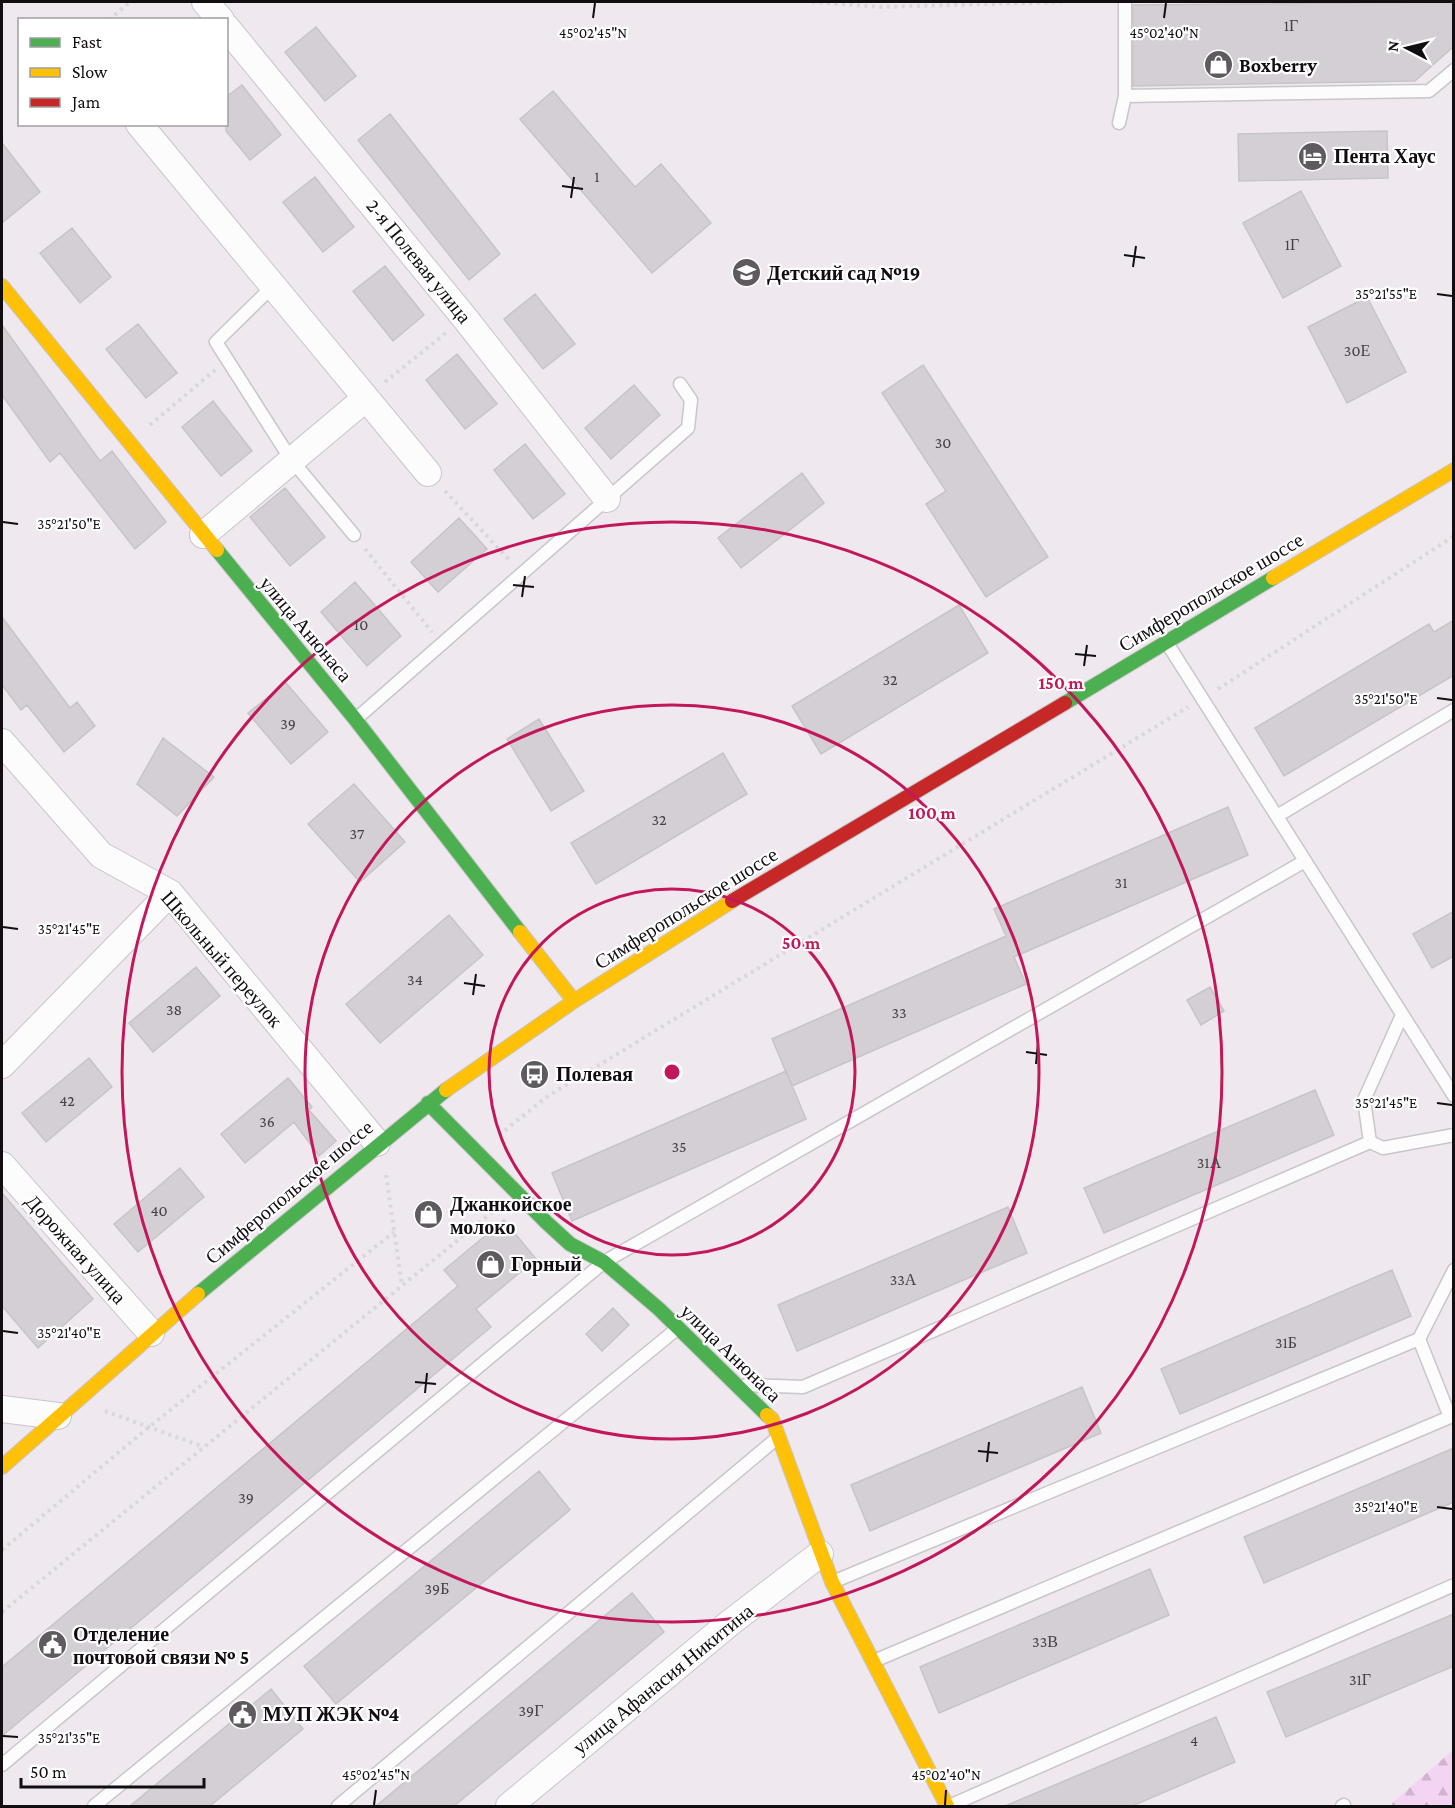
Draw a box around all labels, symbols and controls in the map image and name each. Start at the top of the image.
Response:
house number: 1Г [1284,17,1298,34]
legend [18,18,228,126]
north arrow [1377,18,1437,78]
text: 45°02'45"N [559,25,627,41]
text: 45°02'40"N [1129,25,1199,41]
text: Fast [72,32,103,52]
text: N [1384,40,1402,53]
shop icon: Boxberry [1202,49,1234,81]
place label: Boxberry [1239,54,1317,76]
text: Slow [72,62,108,82]
text: Jam [70,92,101,112]
hotel icon: Пента Хаус [1297,140,1329,172]
place label: Пента Хаус [1334,145,1436,168]
house number: 1 [594,168,600,185]
street label: 2-я Полевая улица [361,195,476,328]
house number: 1Г [1285,236,1299,253]
school or university icon: Детский сад №19 [730,257,762,289]
place label: Детский сад №19 [767,262,920,285]
text: 35°21'55"E [1355,286,1417,302]
house number: 30Е [1344,342,1370,359]
house number: 30 [935,434,951,451]
text: 35°21'50"E [37,516,101,532]
street label: Симферопольское шоссе [1115,528,1308,657]
street label: улица Анюнаса [255,572,357,687]
house number: 10 [354,616,368,633]
house number: 32 [882,671,898,688]
text: 150 m [1038,673,1084,693]
text: 35°21'50"E [1354,691,1418,707]
house number: 39 [280,715,296,732]
text: 100 m [908,803,956,823]
house number: 32 [651,811,667,828]
house number: 37 [350,825,365,842]
street label: Симферопольское шоссе [591,843,782,974]
house number: 31 [1115,874,1127,891]
street label: Школьный переулок [156,886,287,1032]
text: 35°21'45"E [38,921,100,937]
text: 50 m [782,933,821,953]
house number: 34 [407,971,423,988]
house number: 38 [166,1001,182,1018]
house number: 33 [891,1004,907,1021]
bus stop icon: Полевая [519,1058,551,1090]
centre of rings [662,1062,682,1082]
place label: Полевая [556,1063,633,1085]
house number: 42 [59,1092,75,1109]
text: 35°21'45"E [1355,1095,1417,1111]
house number: 36 [259,1113,275,1130]
street label: Симферопольское шоссе [201,1116,378,1269]
house number: 35 [671,1138,687,1155]
house number: 31А [1197,1154,1222,1171]
street label: Дорожная улица [21,1190,131,1309]
place label: Джанкойское молоко [450,1193,572,1238]
shop icon: Джанкойское молоко [413,1199,445,1231]
house number: 40 [150,1202,168,1219]
shop icon: Горный [474,1248,506,1280]
place label: Горный [511,1253,582,1276]
house number: 33А [890,1271,917,1288]
street label: улица Анюнаса [676,1300,786,1407]
text: 35°21'40"E [37,1325,101,1341]
house number: 31Б [1275,1334,1297,1351]
house number: 39 [238,1489,254,1506]
text: 35°21'40"E [1354,1499,1418,1515]
house number: 39Б [425,1580,449,1597]
street label: улица Афанасия Никитина [569,1599,758,1759]
place label: Отделение почтовой связи № 5 [73,1623,249,1668]
public building icon: Отделение почтовой связи № 5 [36,1629,68,1661]
house number: 33В [1032,1633,1058,1650]
house number: 31Г [1349,1671,1371,1688]
public building icon: МУП ЖЭК №4 [226,1698,258,1730]
house number: 39Г [519,1702,543,1719]
place label: МУП ЖЭК №4 [263,1703,399,1725]
text: 35°21'35"E [38,1730,100,1746]
house number: 4 [1190,1732,1198,1749]
scale bar [21,1751,204,1789]
text: 50 m [30,1762,67,1782]
text: 45°02'45"N [342,1767,410,1783]
text: 45°02'40"N [911,1767,981,1783]

